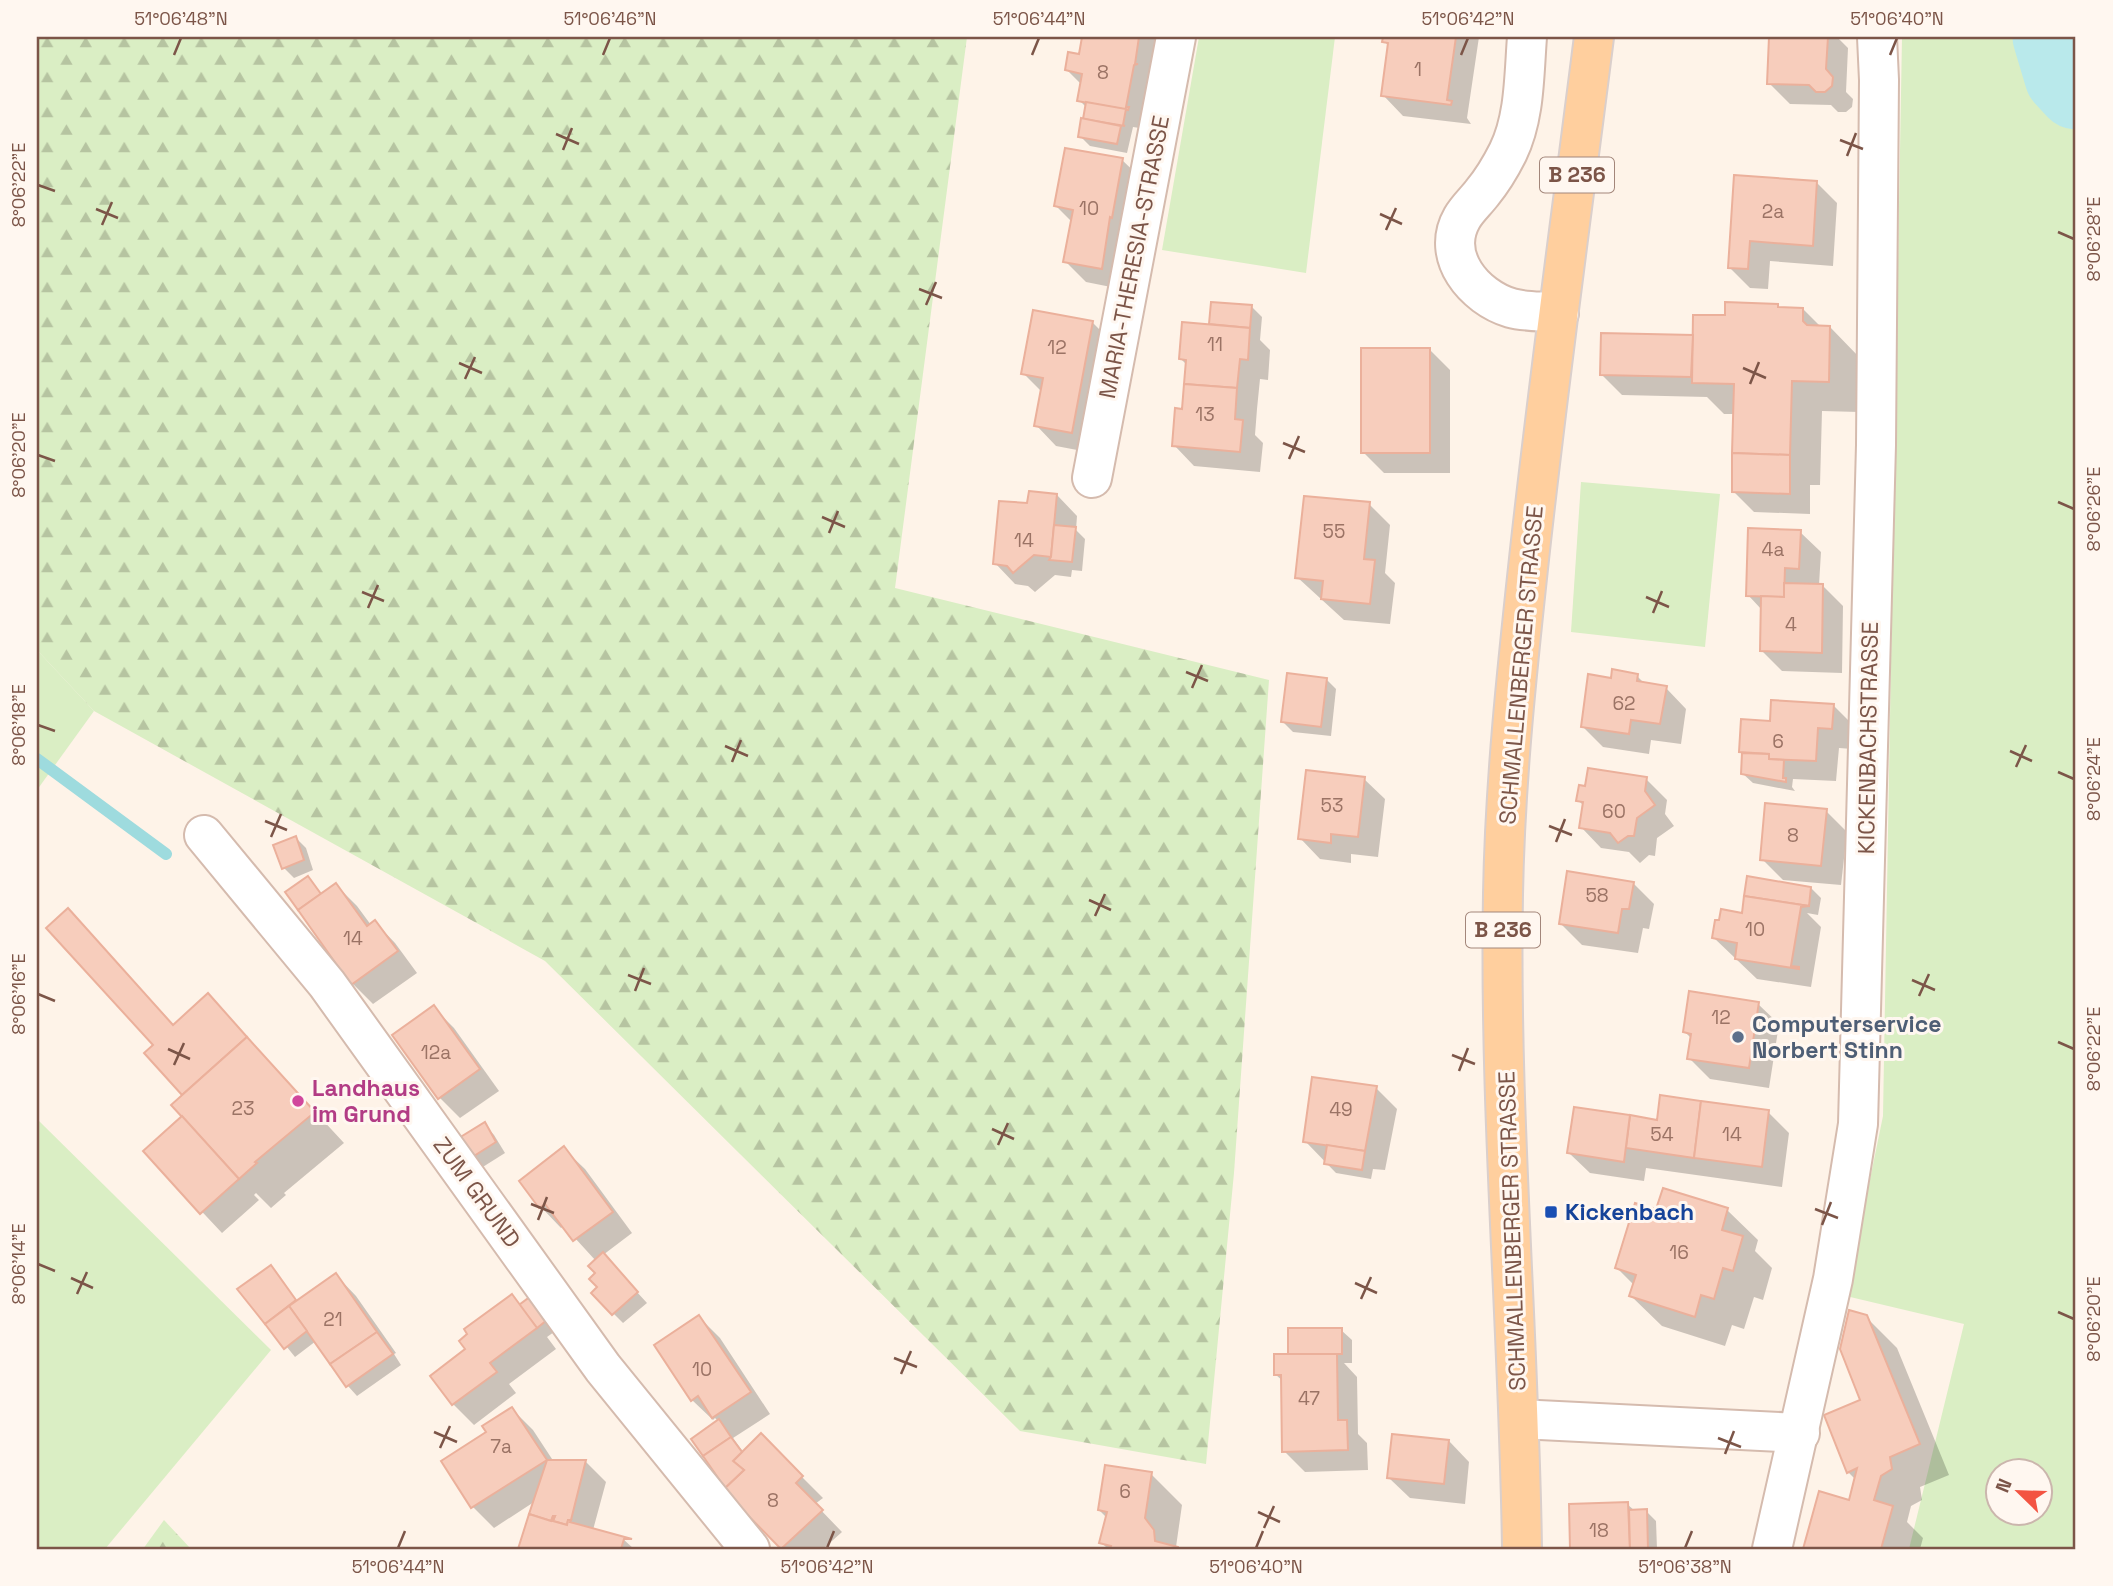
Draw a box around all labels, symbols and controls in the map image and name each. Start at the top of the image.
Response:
text: 51°06'48"N [134,7,228,30]
text: 51°06'46"N [563,7,657,30]
text: 51°06'44"N [993,7,1085,30]
text: 51°06'42"N [1422,7,1514,30]
text: 51°06'40"N [1850,7,1944,30]
house number: 1 [1414,57,1422,82]
house number: 8 [1097,60,1109,85]
street label: MARIA-THERESIA-STRASSE [1092,113,1176,401]
text: 8°06'22"E [7,143,30,227]
road number: B 236 [1540,158,1614,192]
house number: 10 [1079,196,1099,221]
text: 8°06'28"E [2082,197,2105,282]
house number: 2a [1762,199,1784,224]
house number: 11 [1207,332,1223,357]
house number: 12 [1047,335,1067,360]
house number: 13 [1195,402,1215,427]
text: 8°06'20"E [7,412,30,498]
text: 8°06'26"E [2082,467,2105,551]
street label: SCHMALLENBERGER STRASSE [1492,504,1550,826]
house number: 55 [1323,519,1345,544]
house number: 14 [1014,528,1034,553]
house number: 4a [1762,537,1784,562]
house number: 4 [1785,612,1797,637]
street label: KICKENBACHSTRASSE [1851,621,1885,855]
text: 8°06'18"E [7,684,30,766]
house number: 62 [1612,691,1636,716]
house number: 6 [1772,729,1784,754]
text: 8°06'24"E [2082,737,2105,821]
house number: 53 [1321,793,1343,818]
house number: 60 [1602,799,1626,824]
house number: 8 [1787,823,1799,848]
house number: 58 [1585,883,1609,908]
road number: B 236 [1466,912,1540,948]
house number: 10 [1745,917,1765,942]
house number: 14 [343,926,363,951]
text: 8°06'16"E [7,953,30,1035]
house number: 12 [1711,1005,1731,1030]
text: 8°06'22"E [2082,1007,2105,1091]
place label: Computerservice Norbert Stinn [1752,1009,1941,1065]
marker: Computerservice Norbert Stinn [1730,1029,1746,1045]
house number: 12a [421,1040,451,1065]
street label: SCHMALLENBERGER STRASSE [1491,1071,1533,1391]
place label: Landhaus im Grund [312,1073,420,1129]
marker: Landhaus im Grund [290,1093,306,1109]
house number: 23 [232,1096,254,1121]
house number: 49 [1329,1097,1353,1122]
house number: 54 [1650,1122,1674,1147]
house number: 14 [1722,1122,1742,1147]
street label: ZUM GRUND [427,1131,527,1253]
place label: Kickenbach [1565,1197,1694,1227]
marker: Kickenbach [1543,1204,1559,1220]
text: 8°06'14"E [7,1223,30,1305]
house number: 16 [1669,1240,1689,1265]
text: 8°06'20"E [2082,1276,2105,1362]
house number: 21 [323,1307,343,1332]
house number: 10 [692,1357,712,1382]
house number: 47 [1298,1386,1320,1411]
house number: 7a [490,1434,512,1459]
north arrow [1983,1456,2054,1526]
text: N [1990,1475,2018,1496]
house number: 6 [1119,1479,1131,1504]
house number: 8 [767,1488,779,1513]
house number: 18 [1589,1518,1609,1543]
text: 51°06'44"N [352,1555,444,1578]
text: 51°06'42"N [781,1555,873,1578]
text: 51°06'40"N [1209,1555,1303,1578]
text: 51°06'38"N [1638,1555,1732,1578]

